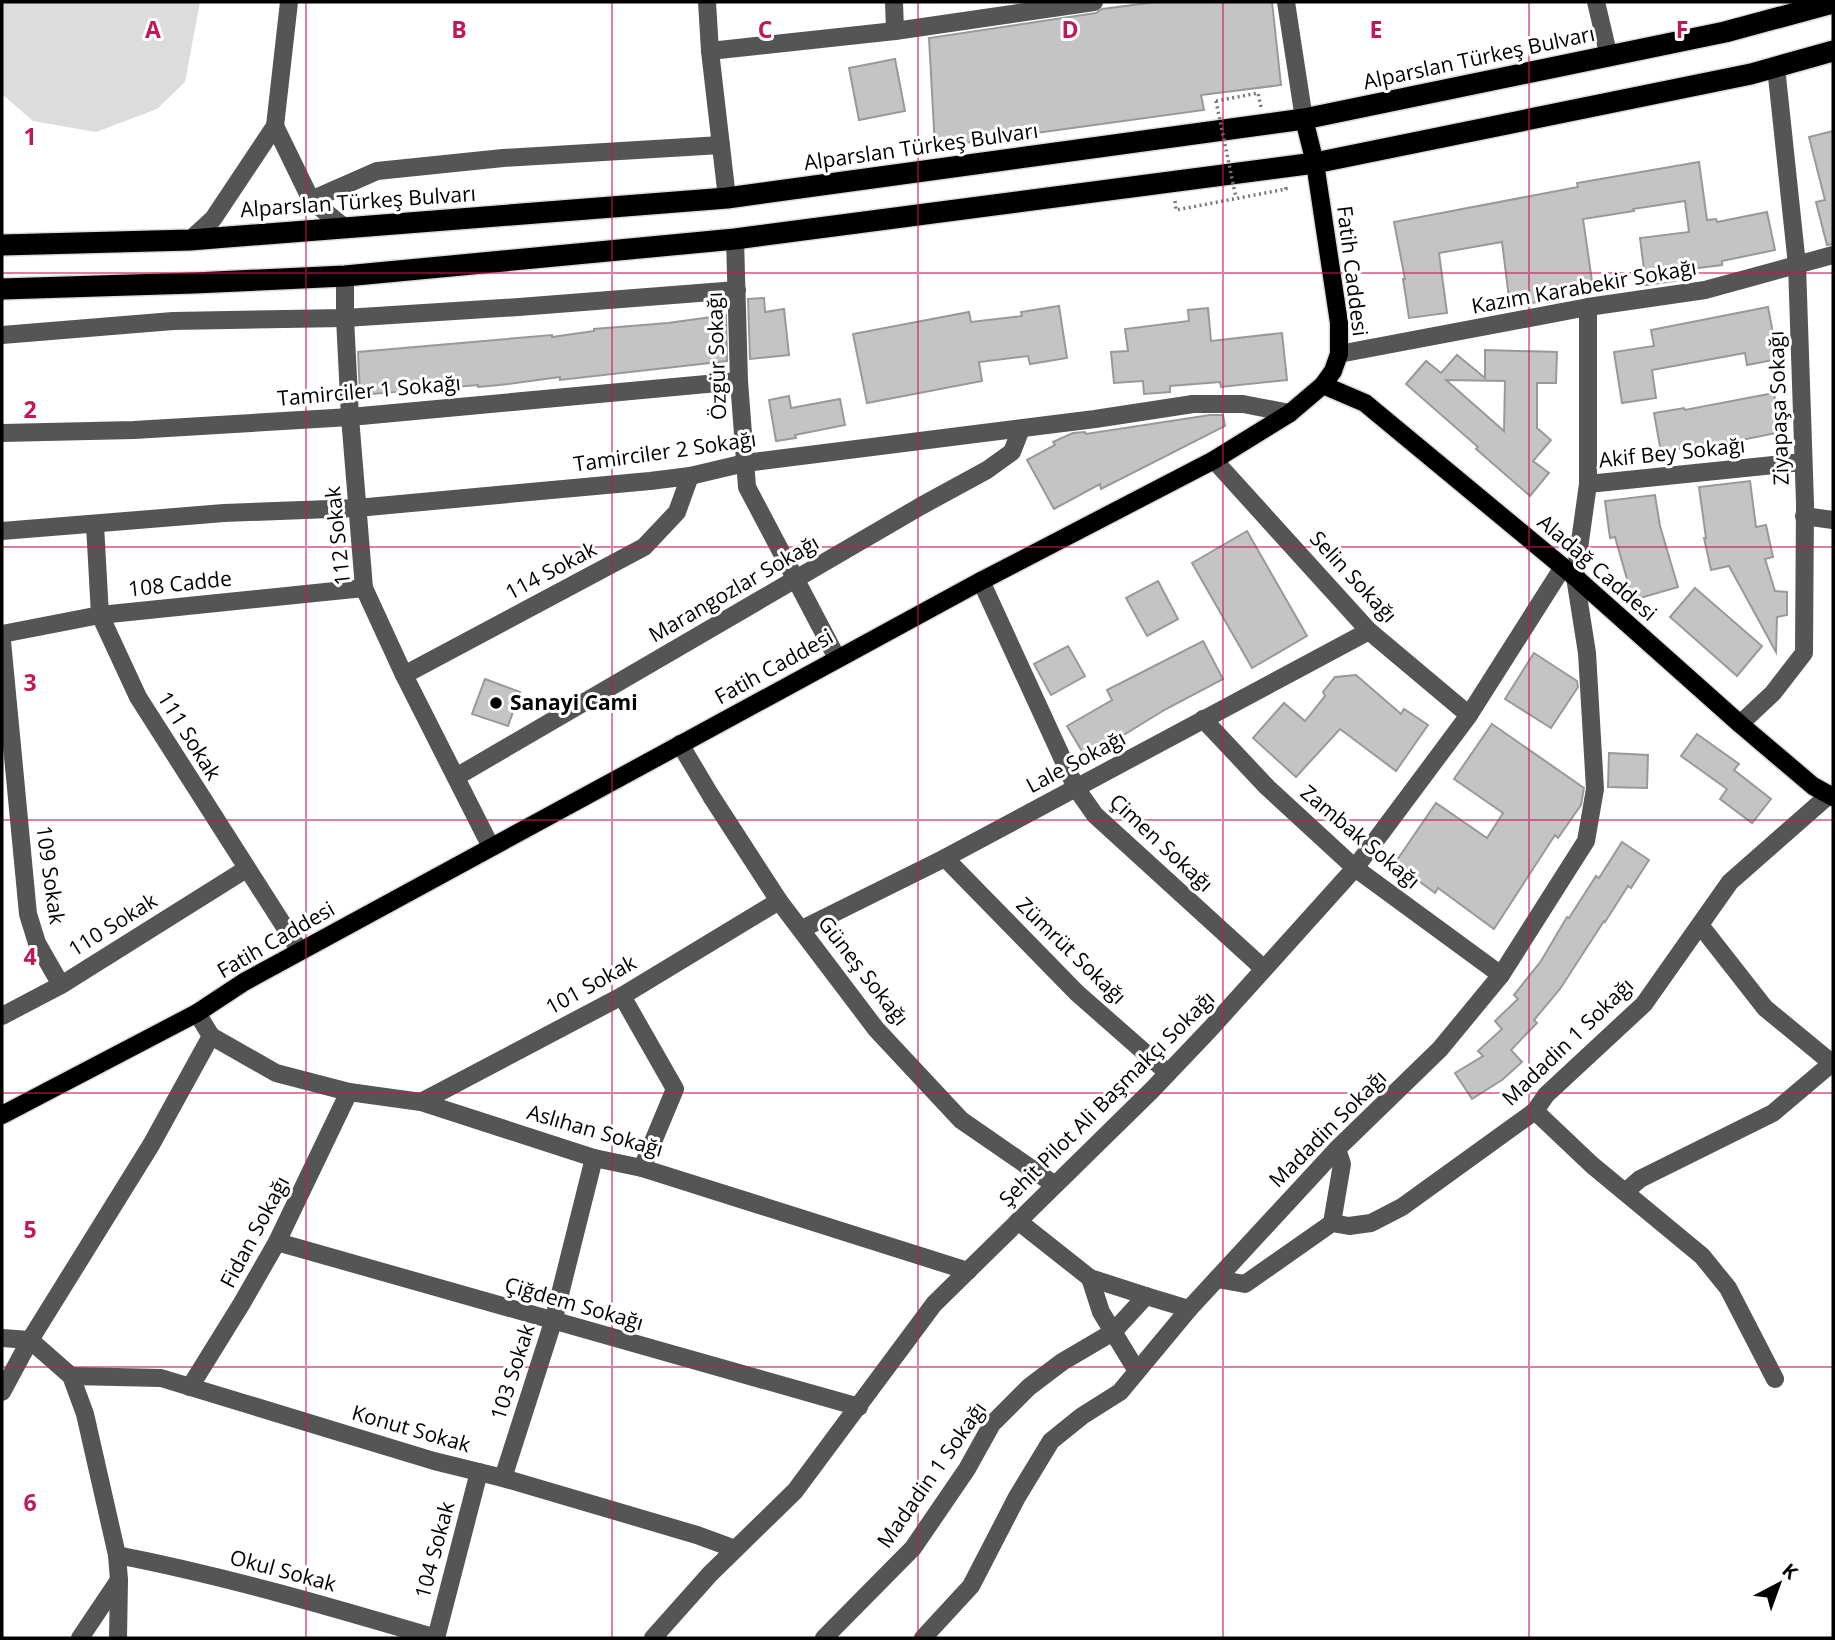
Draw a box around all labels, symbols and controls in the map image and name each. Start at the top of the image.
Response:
text: A [145,13,161,45]
text: B [451,13,467,45]
text: C [758,13,772,45]
text: D [1061,13,1079,45]
text: E [1370,13,1382,45]
text: F [1676,13,1688,45]
street label: Alparslan Türkeş Bulvarı [1360,19,1597,95]
street label: Alparslan Türkeş Bulvarı [802,116,1040,176]
text: 1 [23,120,37,152]
street label: Alparslan Türkeş Bulvarı [239,179,477,223]
street label: Fatih Caddesi [1331,204,1375,338]
street label: Kazım Karabekir Sokağı [1469,252,1698,320]
street label: Özgür Sokağı [700,292,732,421]
street label: Ziyapaşa Sokağı [1761,330,1795,486]
street label: Tamirciler 1 Sokağı [276,368,462,412]
text: 2 [23,393,37,425]
street label: Tamirciler 2 Sokağı [572,424,758,478]
street label: Akif Bey Sokağı [1597,430,1746,474]
street label: 112 Sokak [318,485,356,587]
street label: Aladağ Caddesi [1532,508,1663,627]
street label: Selin Sokağı [1304,524,1403,628]
street label: Marangozlar Sokağı [643,528,824,648]
street label: 114 Sokak [500,534,601,606]
street label: 108 Cadde [127,564,233,602]
street label: Fatih Caddesi [709,622,838,710]
text: 3 [23,666,37,698]
street label: 111 Sokak [152,686,228,785]
place label: Sanayi Cami [510,688,638,716]
marker: Sanayi Cami [488,695,504,711]
street label: Lale Sokağı [1021,723,1130,799]
street label: Zambak Sokağı [1295,778,1426,894]
street label: Çimen Sokağı [1104,787,1219,897]
street label: 109 Sokak [30,824,72,926]
street label: 110 Sokak [63,886,162,962]
street label: Zümrüt Sokağı [1011,891,1133,1010]
street label: Fatih Caddesi [212,894,339,984]
street label: Güneş Sokağı [812,910,915,1031]
text: 4 [23,940,37,972]
street label: 101 Sokak [540,948,641,1020]
street label: Madadin 1 Sokağı [1496,971,1639,1111]
street label: Şehit Pilot Ali Başmakçı Sokağı [992,984,1220,1212]
street label: Madadin Sokağı [1263,1064,1392,1193]
street label: Aslıhan Sokağı [524,1097,667,1163]
street label: Fidan Sokağı [213,1171,295,1292]
text: 5 [23,1213,37,1245]
street label: Çiğdem Sokağı [502,1270,647,1336]
street label: 103 Sokak [483,1320,541,1423]
street label: Madadin 1 Sokağı [870,1396,992,1553]
street label: Konut Sokak [349,1398,474,1458]
text: 6 [23,1486,37,1518]
street label: 104 Sokak [408,1498,460,1601]
street label: Okul Sokak [227,1542,339,1598]
north arrow [1744,1549,1814,1619]
text: K [1777,1557,1804,1585]

